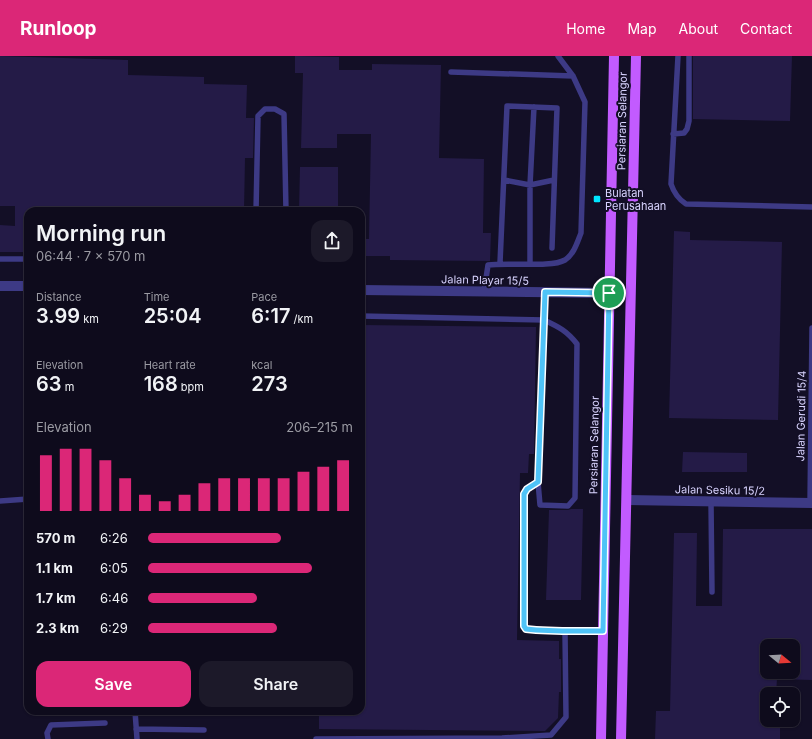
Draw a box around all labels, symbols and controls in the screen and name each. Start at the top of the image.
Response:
text: Runloop [20,17,97,40]
text: Home [566,20,605,37]
text: Map [627,20,657,37]
text: About [679,20,718,37]
text: Contact [740,20,792,37]
street label: Persiaran Selangor [614,72,630,170]
place label: Bulatan Perusahaan [605,186,666,213]
marker: Bulatan Perusahaan [592,194,602,204]
text: Morning run [36,220,166,246]
button: share [311,220,353,262]
text: 06:44 · 7 × 570 m [36,248,145,264]
street label: Jalan Playar 15/5 [441,272,529,288]
pin [592,276,626,310]
icon: arrive [598,282,620,304]
text: Distance [36,290,81,304]
text: Time [144,290,169,304]
text: Pace [251,290,277,304]
text: 3.99 [36,304,80,328]
text: 25:04 [144,304,202,328]
text: 6:17 [251,304,290,328]
text: km [80,312,99,326]
text: /km [290,312,313,326]
text: Elevation [36,358,83,372]
text: Heart rate [144,358,196,372]
text: kcal [251,358,272,372]
street label: Jalan Gerudi 15/4 [793,370,809,462]
text: 63 [36,372,62,396]
text: 168 [144,372,178,396]
text: 273 [251,372,288,396]
text: m [62,380,74,394]
text: bpm [178,380,204,394]
street label: Persiaran Selangor [586,396,602,494]
text: Elevation [36,419,92,435]
text: 206–215 m [286,419,353,435]
street label: Jalan Sesiku 15/2 [675,482,765,498]
text: 570 m [36,530,75,546]
text: 6:26 [100,530,128,546]
text: 1.1 km [36,560,73,576]
text: 6:05 [100,560,128,576]
text: 1.7 km [36,590,76,606]
text: 6:46 [100,590,128,606]
text: 2.3 km [36,620,79,636]
text: 6:29 [100,620,128,636]
north arrow [760,639,800,679]
map controls [760,639,800,727]
button: Save [36,661,191,707]
button: Share [199,661,353,707]
button: locate [760,687,800,727]

